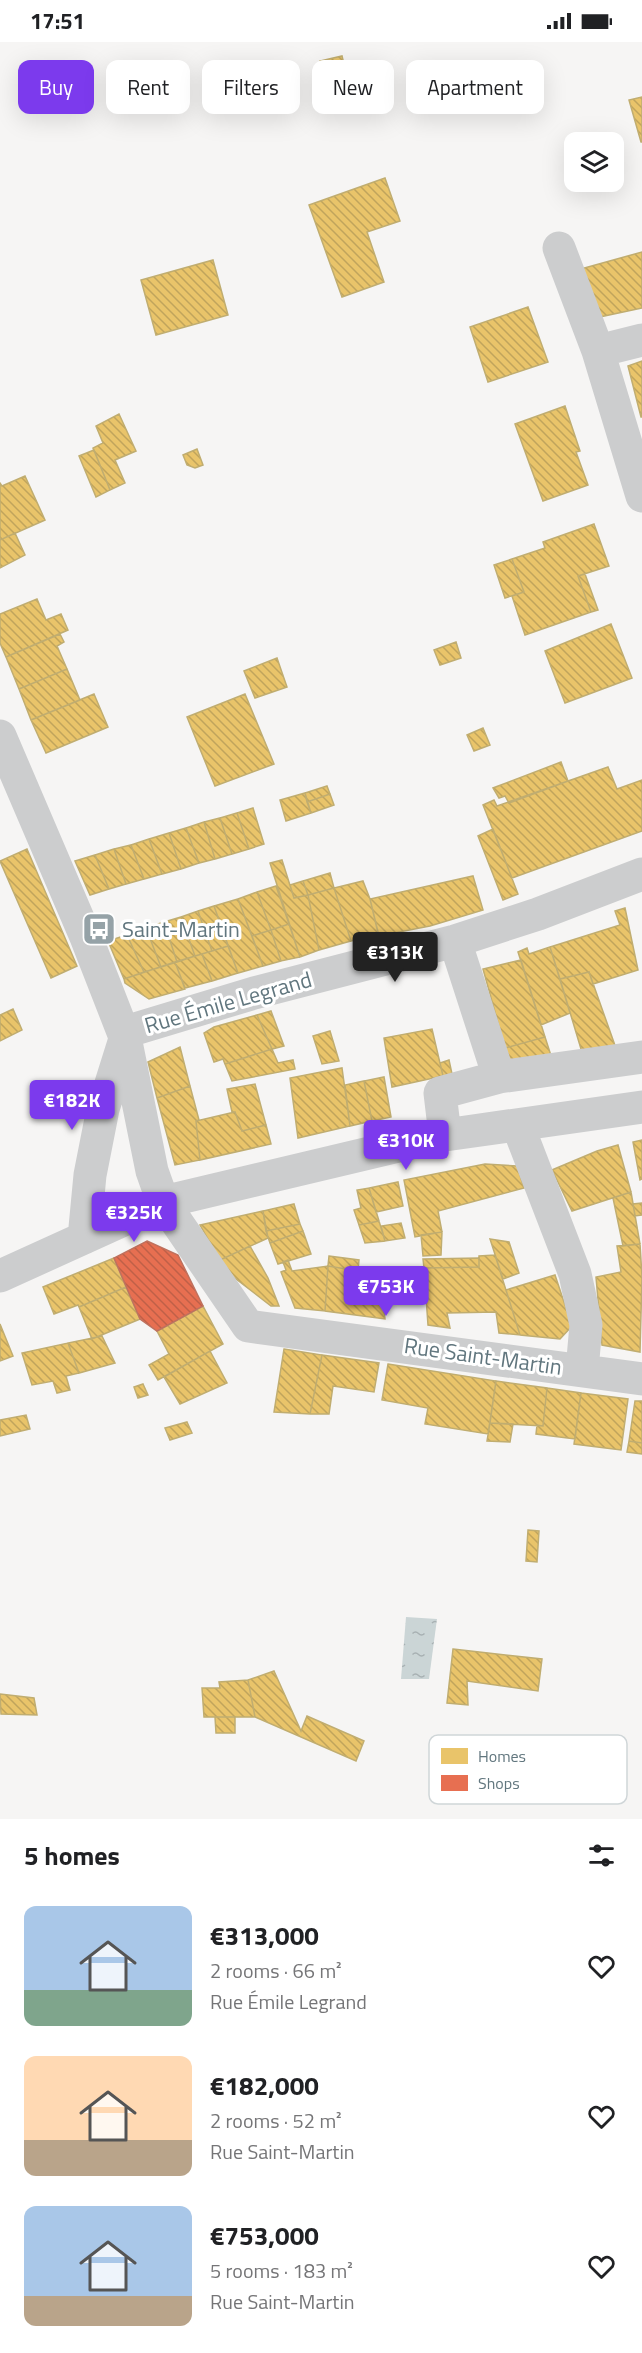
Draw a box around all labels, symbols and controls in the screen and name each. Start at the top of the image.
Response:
text: 17:51 [30,4,85,38]
chip: Buy [18,60,94,114]
chip: Rent [106,60,190,114]
chip: Filters [202,60,300,114]
chip: New [312,60,394,114]
chip: Apartment [406,60,544,114]
map controls [564,132,624,192]
button: layers [564,132,624,192]
bus stop icon: Saint-Martin [81,911,117,947]
place label: Saint-Martin [122,912,240,946]
pin: €313K [353,932,437,983]
text: €313K [367,936,423,967]
street label: Rue Émile Legrand [140,962,316,1042]
pin: €182K [30,1080,114,1131]
text: €182K [44,1084,100,1115]
pin: €310K [364,1120,448,1171]
text: €310K [378,1124,434,1155]
pin: €325K [92,1192,176,1243]
text: €325K [106,1196,162,1227]
pin: €753K [344,1266,428,1317]
text: €753K [358,1270,414,1301]
street label: Rue Saint-Martin [402,1328,564,1384]
legend [429,1735,627,1804]
text: Homes [478,1744,526,1768]
text: Shops [478,1771,520,1795]
text: 5 homes [24,1836,120,1875]
icon: filters [585,1839,618,1872]
text: €313,000 [210,1916,319,1955]
icon: home [72,1930,144,2002]
icon: heart [585,1950,618,1983]
text: 2 rooms · 66 m² [210,1955,342,1986]
text: Rue Émile Legrand [210,1986,367,2017]
text: €182,000 [210,2066,319,2105]
icon: home [72,2080,144,2152]
icon: heart [585,2100,618,2133]
text: 2 rooms · 52 m² [210,2105,342,2136]
text: Rue Saint-Martin [210,2136,355,2167]
text: €753,000 [210,2216,319,2255]
icon: home [72,2230,144,2302]
icon: heart [585,2250,618,2283]
text: 5 rooms · 183 m² [210,2255,353,2286]
text: Rue Saint-Martin [210,2286,355,2317]

